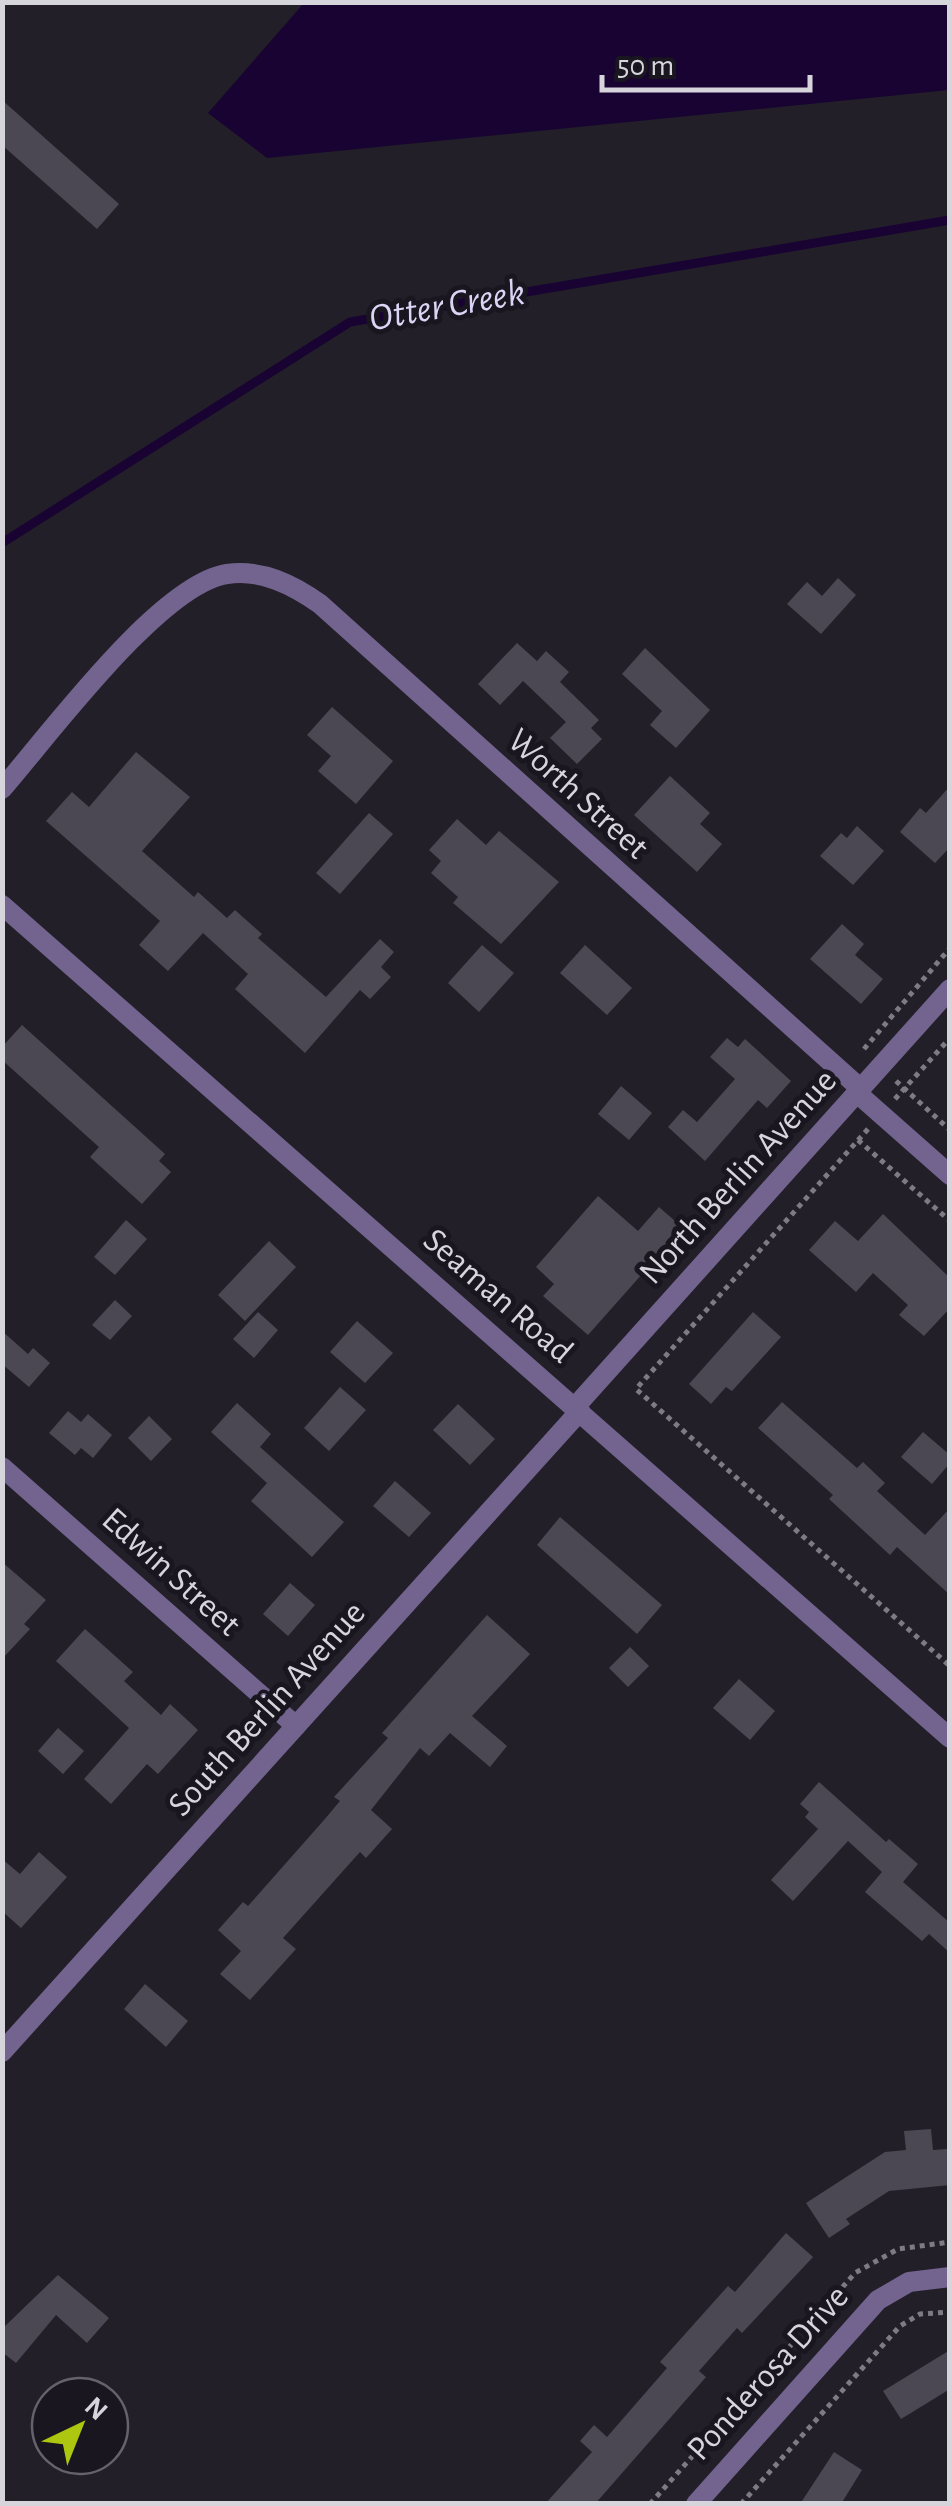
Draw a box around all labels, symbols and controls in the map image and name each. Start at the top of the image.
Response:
scale bar [602,30,810,92]
text: 50 m [617,51,674,81]
water label: Otter Creek [366,274,528,338]
street label: Worth Street [501,722,655,866]
street label: North Berlin Avenue [633,1063,843,1291]
street label: Seaman Road [417,1222,579,1370]
street label: Edwin Street [95,1501,247,1643]
street label: South Berlin Avenue [162,1595,372,1823]
street label: Ponderosa Drive [681,2279,855,2467]
north arrow [30,2376,130,2476]
text: N [79,2392,112,2426]

